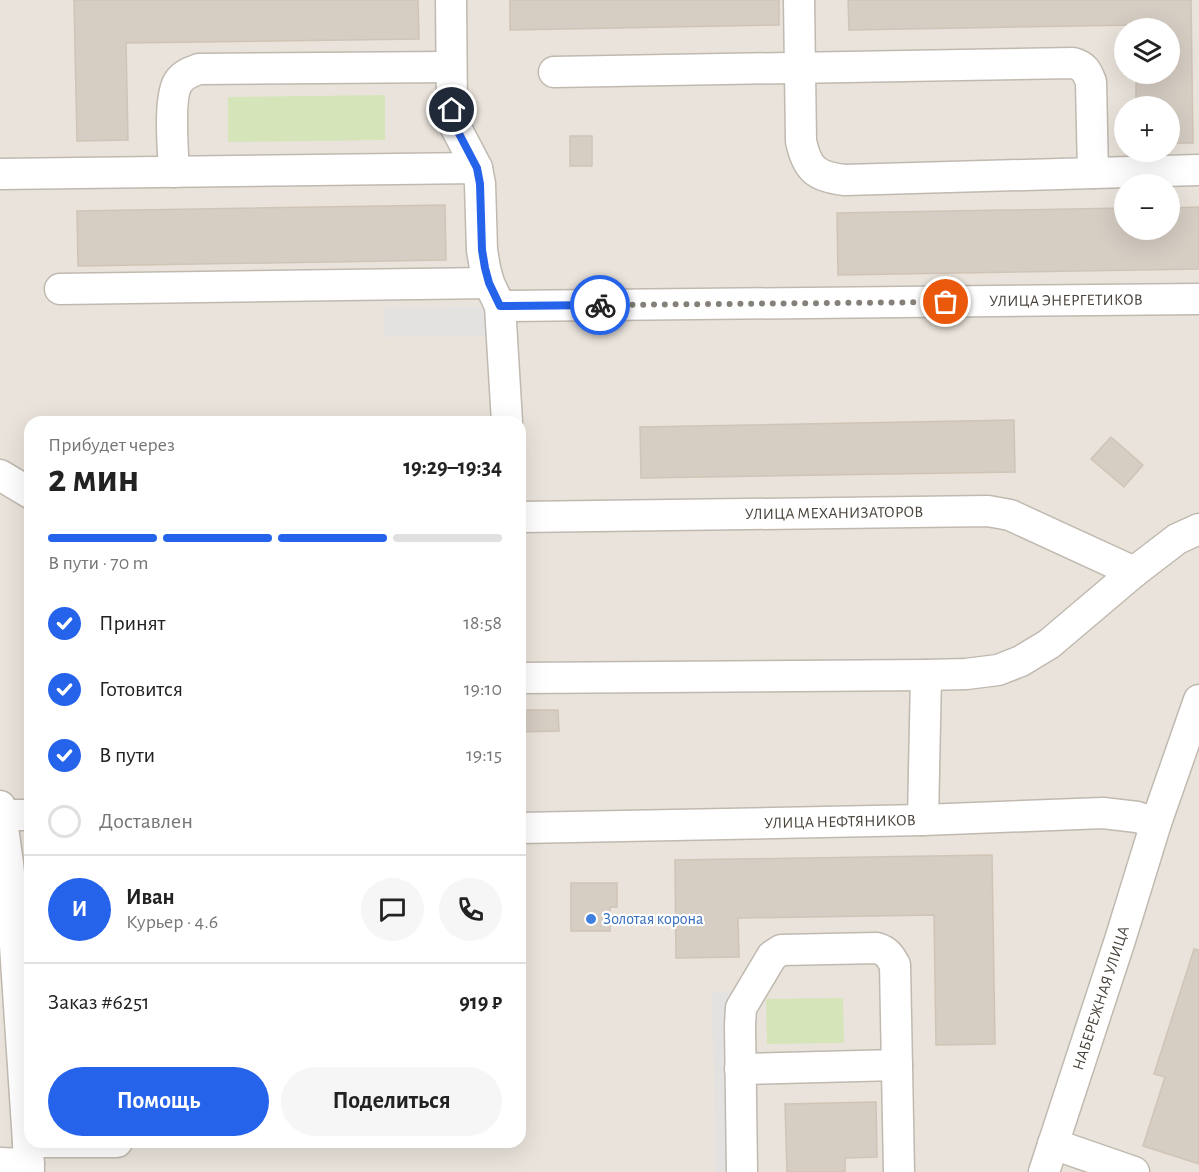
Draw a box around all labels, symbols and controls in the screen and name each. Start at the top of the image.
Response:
map controls [1114,18,1180,240]
button: layers [1114,18,1180,84]
pin [426,84,477,135]
icon: home [435,93,468,126]
button: + [1114,96,1180,162]
button: − [1114,174,1180,240]
courier [570,275,630,335]
pin [920,276,971,327]
icon: bag [929,285,962,318]
icon: bike [584,289,617,322]
street label: УЛИЦА ЭНЕРГЕТИКОВ [989,292,1143,309]
text: Прибудет через [48,435,175,455]
text: 19:29–19:34 [403,456,502,478]
text: 2 мин [48,460,139,499]
street label: УЛИЦА МЕХАНИЗАТОРОВ [745,504,923,522]
text: В пути · 70 m [48,553,149,573]
icon: check [48,607,81,640]
text: Принят [99,612,165,634]
text: 18:58 [463,613,502,633]
icon: check [48,673,81,706]
text: Готовится [99,678,183,700]
text: 19:10 [464,679,502,699]
icon: check [48,739,81,772]
text: В пути [99,744,155,766]
text: 19:15 [466,745,502,765]
text: Доставлен [99,810,193,832]
street label: УЛИЦА НЕФТЯНИКОВ [764,812,916,831]
button: chat [361,878,424,941]
button: phone [439,878,502,941]
text: Иван [126,886,175,908]
text: И [72,898,87,920]
place label: Золотая корона [603,911,703,927]
text: Курьер · 4.6 [126,912,218,932]
marker: Золотая корона [584,912,598,926]
street label: НАБЕРЕЖНАЯ УЛИЦА [1070,923,1132,1072]
text: Заказ #6251 [48,991,150,1013]
text: 919 ₽ [459,991,502,1013]
button: Помощь [48,1067,269,1136]
button: Поделиться [281,1067,502,1136]

